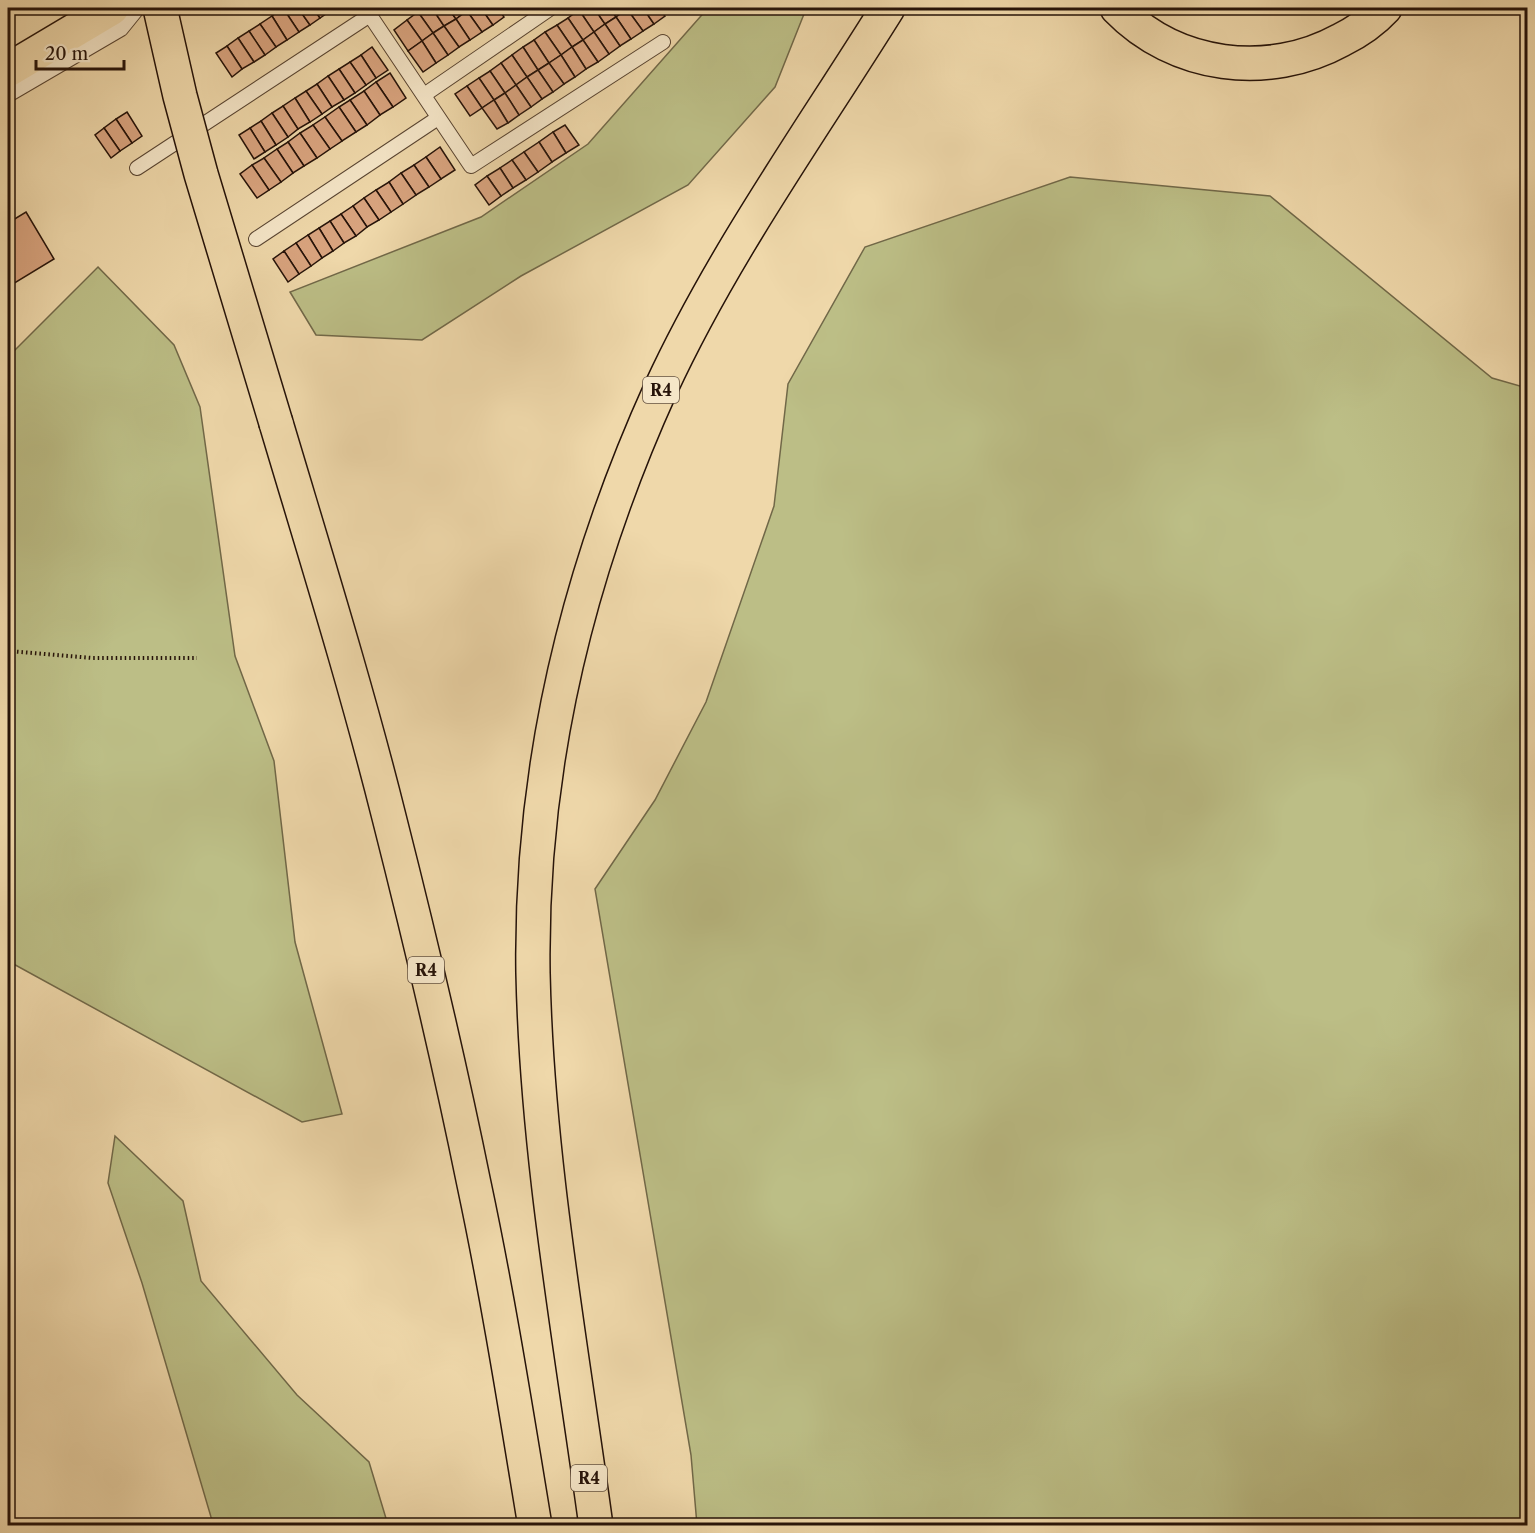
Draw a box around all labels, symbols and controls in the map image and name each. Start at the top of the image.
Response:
scale bar [36,33,124,71]
text: 20 m [45,43,89,65]
road number: R4 [643,377,679,403]
road number: R4 [408,957,444,983]
road number: R4 [571,1465,607,1491]

